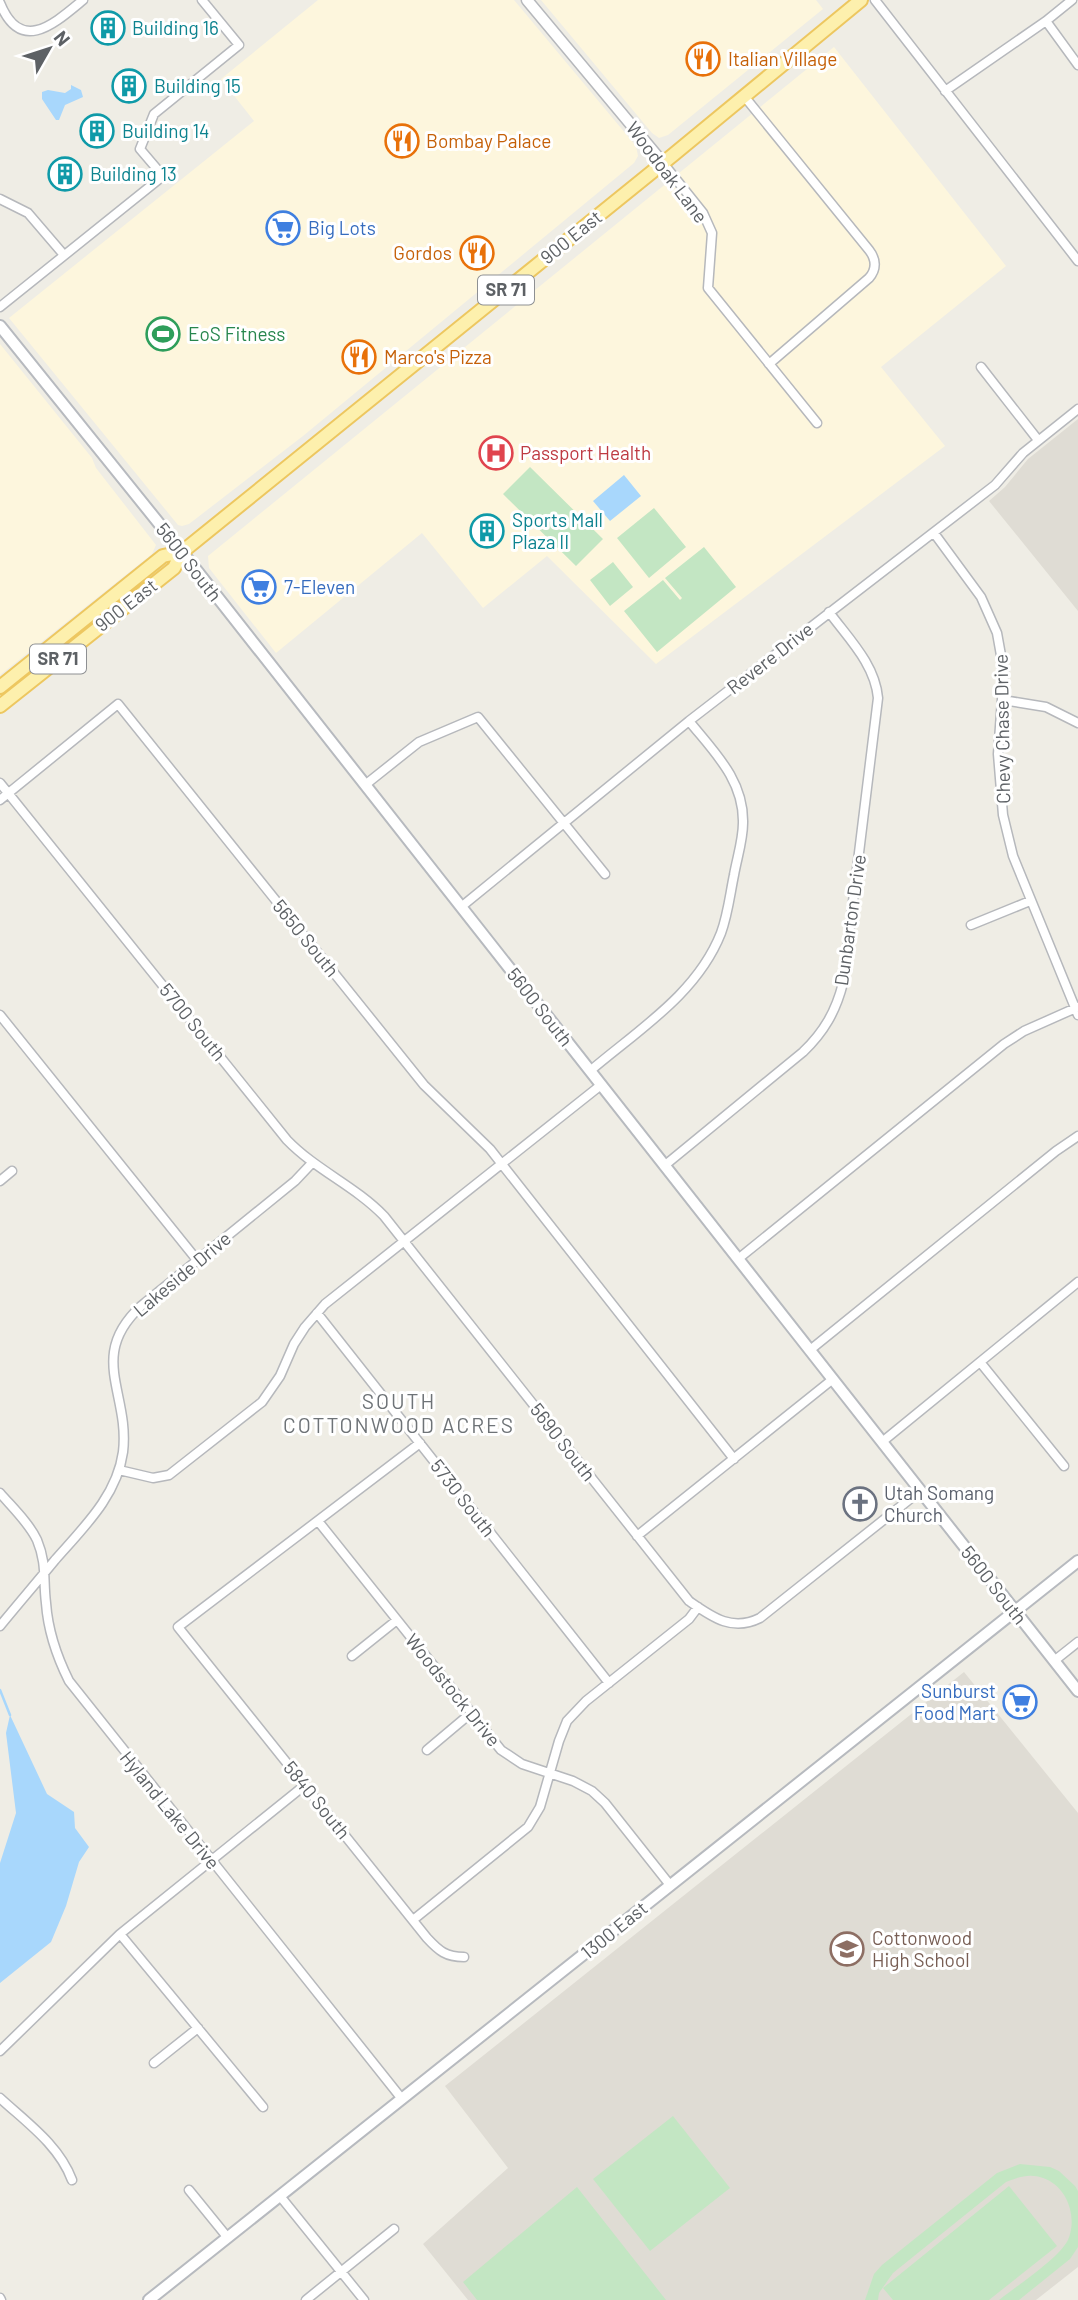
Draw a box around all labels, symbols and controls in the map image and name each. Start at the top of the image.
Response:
building icon: Building 16 [89,9,127,47]
north arrow [14,14,84,84]
place label: Building 16 [132,16,219,39]
text: N [50,26,76,50]
restaurant icon: Italian Village [684,40,722,78]
place label: Italian Village [728,47,837,70]
building icon: Building 15 [110,67,148,105]
place label: Building 15 [154,74,241,97]
building icon: Building 14 [78,112,116,150]
street label: Woodoak Lane [622,116,713,227]
place label: Building 14 [122,119,210,142]
restaurant icon: Bombay Palace [383,122,421,160]
place label: Bombay Palace [426,129,551,152]
building icon: Building 13 [46,155,84,193]
place label: Building 13 [90,162,177,185]
street label: 900 East [535,205,606,268]
supermarket icon: Big Lots [264,209,302,247]
place label: Big Lots [308,216,376,239]
restaurant icon: Gordos [458,234,496,272]
place label: Gordos [393,241,452,264]
road number: SR 71 [478,276,534,304]
sports icon: EoS Fitness [144,315,182,353]
place label: EoS Fitness [188,322,285,345]
restaurant icon: Marco's Pizza [340,338,378,376]
place label: Marco's Pizza [384,345,492,368]
hospital icon: Passport Health [477,434,515,472]
place label: Passport Health [520,441,651,464]
place label: Sports Mall Plaza II [512,508,603,553]
building icon: Sports Mall Plaza II [468,512,506,550]
street label: 5600 South [152,518,227,606]
supermarket icon: 7-Eleven [240,568,278,606]
street label: 900 East [90,573,161,636]
place label: 7-Eleven [284,575,355,598]
street label: Revere Drive [722,617,818,698]
road number: SR 71 [30,644,86,674]
street label: Chevy Chase Drive [989,654,1014,804]
street label: Dunbarton Drive [829,853,870,987]
street label: 5650 South [268,894,344,981]
street label: 5600 South [503,963,578,1051]
street label: 5700 South [155,978,232,1065]
street label: Lakeside Drive [128,1226,235,1321]
district label: SOUTH COTTONWOOD ACRES [283,1388,515,1437]
street label: 5690 South [526,1398,601,1485]
street label: 5730 South [426,1454,501,1541]
place label: Utah Somang Church [884,1481,994,1526]
church icon: Utah Somang Church [841,1485,879,1523]
street label: 5600 South [957,1541,1032,1629]
street label: Woodstock Drive [401,1629,506,1751]
place label: Sunburst Food Mart [914,1679,996,1724]
supermarket icon: Sunburst Food Mart [1001,1683,1039,1721]
street label: Hyland Lake Drive [116,1746,225,1873]
street label: 5840 South [279,1756,356,1843]
street label: 1300 East [576,1896,652,1963]
place label: Cottonwood High School [872,1926,972,1971]
school or university icon: Cottonwood High School [828,1930,866,1968]

